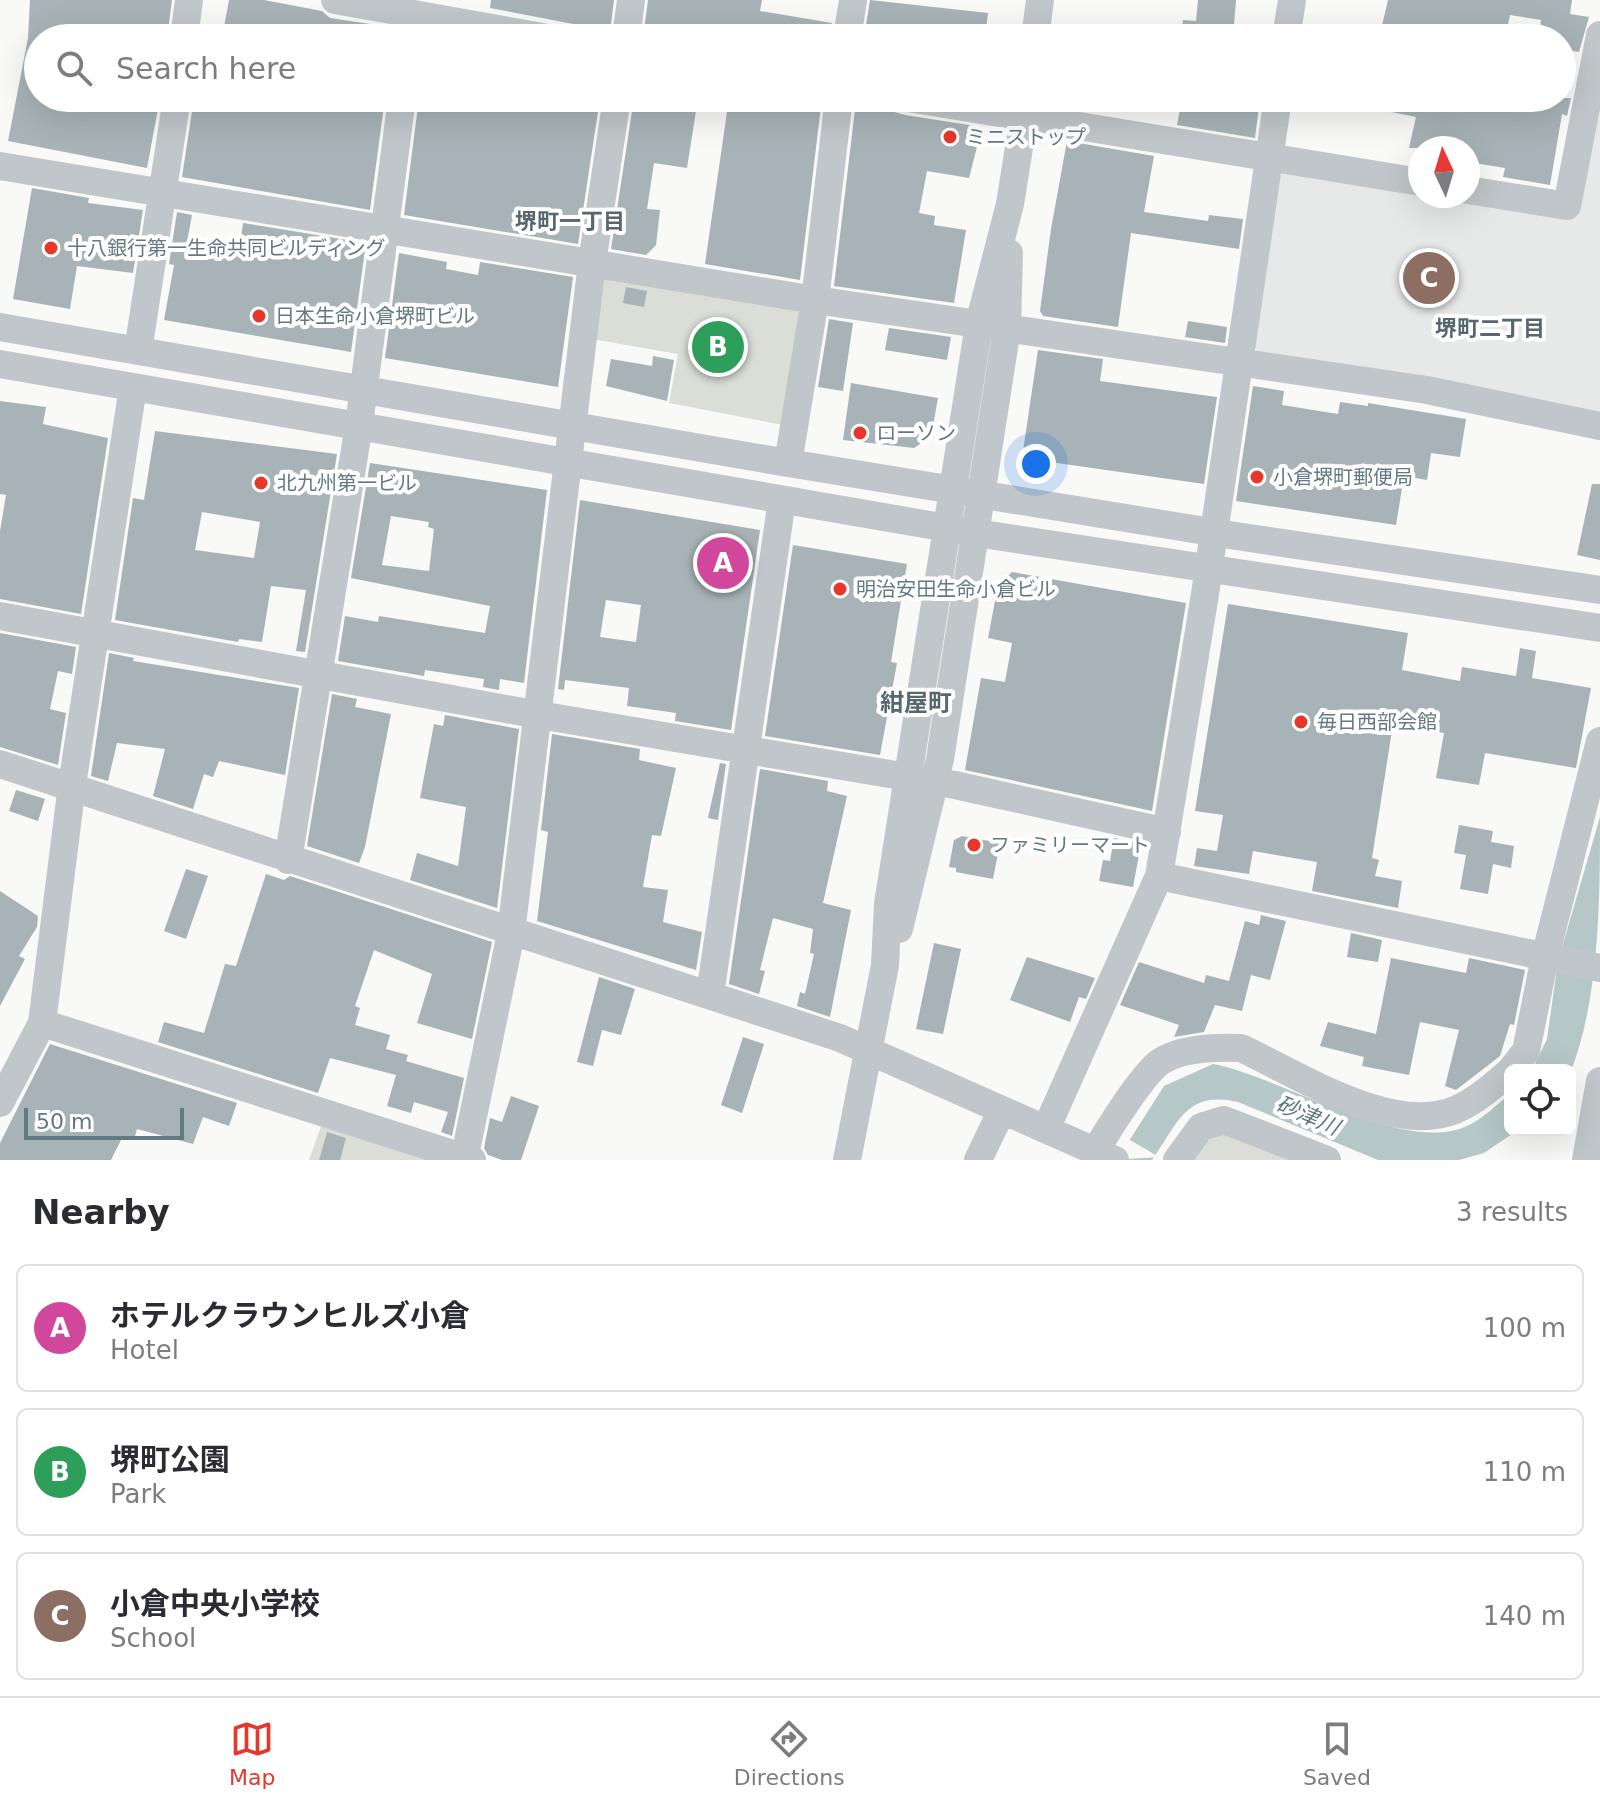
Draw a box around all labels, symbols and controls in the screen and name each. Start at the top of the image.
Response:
search box [24,24,1576,112]
icon: search [52,46,96,90]
text: Search here [116,51,296,86]
place label: ミニストップ [966,125,1086,149]
marker: ミニストップ [941,128,959,146]
north arrow [1408,136,1480,208]
district label: 堺町一丁目 [515,209,625,234]
place label: 十八銀行第一生命共同ビルディング [67,236,386,260]
marker: 十八銀行第一生命共同ビルディング [42,239,60,257]
pin: C [1403,248,1455,308]
place label: 日本生命小倉堺町ビル [275,304,475,328]
marker: 日本生命小倉堺町ビル [250,307,268,325]
district label: 堺町二丁目 [1435,316,1545,341]
pin: B [692,317,744,377]
place label: ローソン [876,421,956,445]
marker: ローソン [851,424,869,442]
your location [1016,444,1056,484]
place label: 小倉堺町郵便局 [1273,465,1413,489]
marker: 小倉堺町郵便局 [1248,468,1266,486]
place label: 北九州第一ビル [277,471,417,495]
marker: 北九州第一ビル [252,474,270,492]
pin: A [697,533,749,593]
place label: 明治安田生命小倉ビル [856,577,1056,601]
marker: 明治安田生命小倉ビル [831,580,849,598]
district label: 紺屋町 [880,689,952,717]
place label: 毎日西部会館 [1317,710,1437,734]
marker: 毎日西部会館 [1292,713,1310,731]
place label: ファミリーマート [990,833,1150,857]
marker: ファミリーマート [965,836,983,854]
map controls [1504,1064,1576,1136]
button: locate [1504,1064,1576,1136]
water label: 砂津川 [1273,1091,1345,1141]
scale bar [24,1104,184,1140]
text: 50 m [36,1109,92,1134]
text: Nearby [32,1192,170,1232]
text: 3 results [1456,1197,1568,1227]
text: ホテルクラウンヒルズ小倉 [110,1298,470,1333]
text: A [50,1313,70,1343]
text: 100 m [1483,1313,1566,1343]
text: Hotel [110,1335,179,1365]
text: 堺町公園 [110,1442,230,1477]
text: B [50,1457,70,1487]
text: 110 m [1483,1457,1566,1487]
text: Park [110,1479,166,1509]
text: 小倉中央小学校 [110,1586,320,1621]
text: C [50,1601,70,1631]
text: 140 m [1483,1601,1566,1631]
text: School [110,1623,196,1653]
tab: Map [229,1717,276,1790]
tab: Directions [734,1717,845,1790]
tab: Saved [1303,1717,1371,1790]

